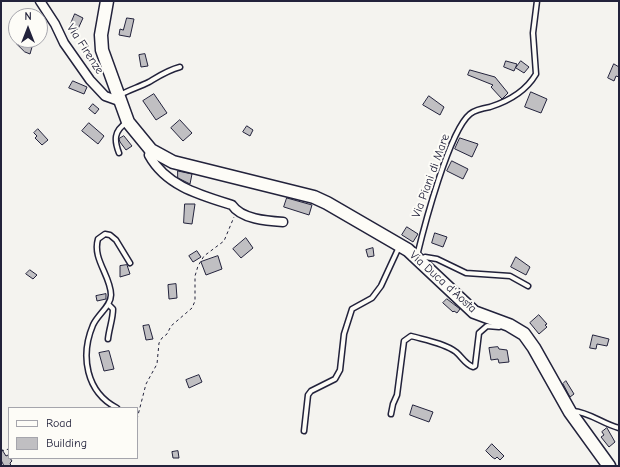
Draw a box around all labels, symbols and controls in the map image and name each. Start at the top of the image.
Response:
north arrow [8,8,48,48]
text: N [24,10,32,23]
street label: Via Firenze [63,21,107,77]
street label: Via Piani di Mare [409,132,453,220]
street label: Via Duca d'Aosta [407,248,479,316]
legend [8,407,138,459]
text: Road [46,416,72,430]
text: Building [46,436,87,450]

